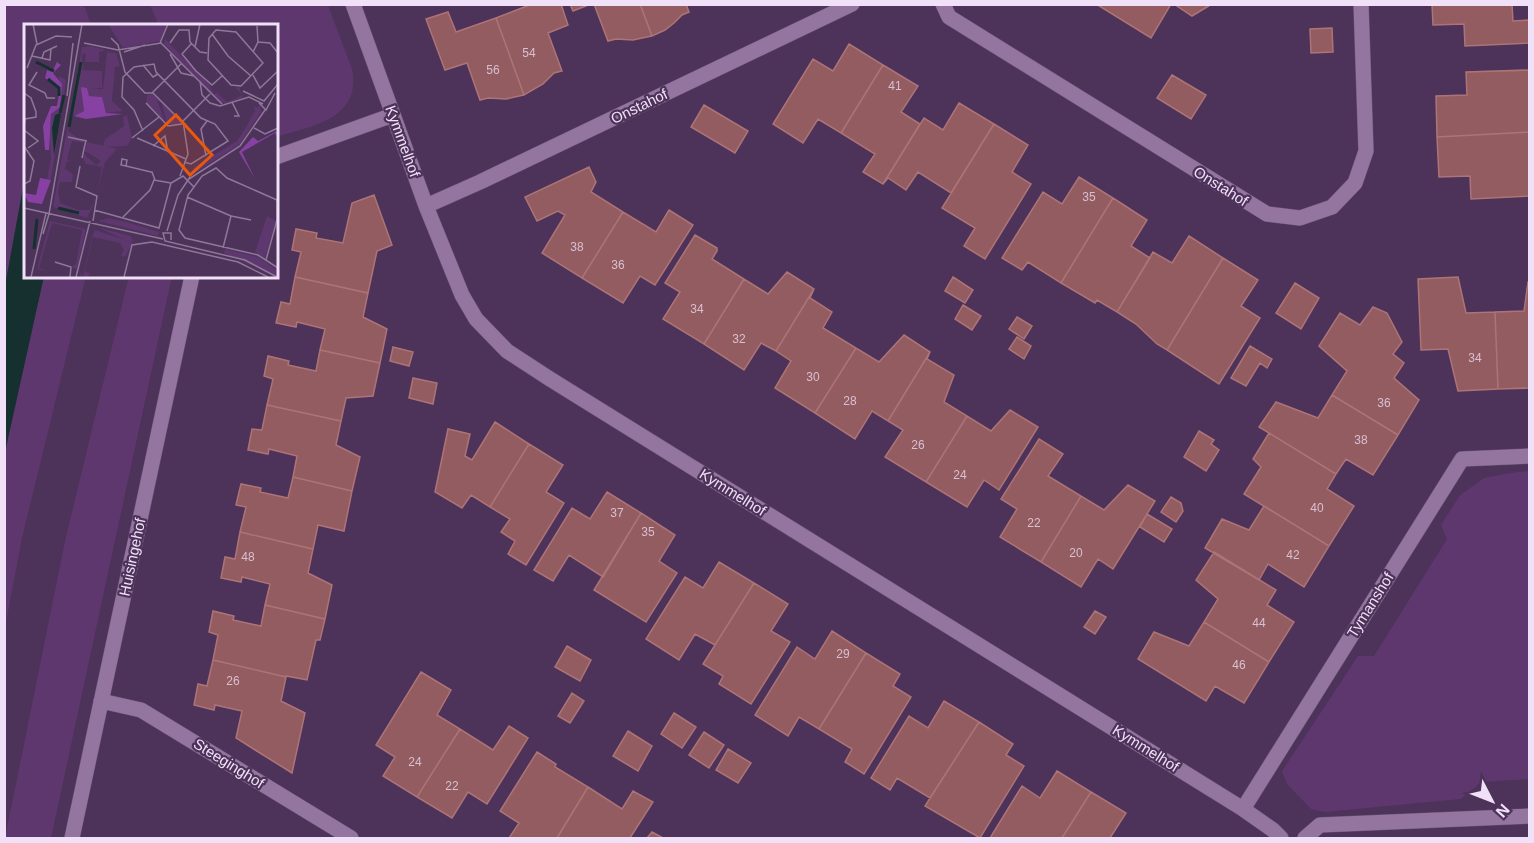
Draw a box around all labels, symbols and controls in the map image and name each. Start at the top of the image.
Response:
inset map [24,24,278,278]
house number: 54 [522,46,536,60]
house number: 56 [486,63,500,77]
house number: 41 [888,79,902,93]
street label: Onstahof [608,85,671,127]
street label: Kymmelhof [382,103,424,180]
street label: Onstahof [1191,163,1252,210]
house number: 35 [1082,190,1096,204]
house number: 38 [570,240,584,254]
house number: 36 [611,258,625,272]
house number: 34 [690,302,704,316]
house number: 32 [732,332,746,346]
house number: 34 [1468,351,1482,365]
house number: 30 [806,370,820,384]
house number: 28 [843,394,857,408]
house number: 36 [1377,396,1391,410]
house number: 38 [1354,433,1368,447]
house number: 26 [911,438,925,452]
street label: Kymmelhof [697,465,770,520]
house number: 24 [953,468,967,482]
house number: 40 [1310,501,1324,515]
house number: 37 [610,506,624,520]
street label: Huisingehof [115,516,149,598]
house number: 22 [1027,516,1041,530]
house number: 35 [641,525,655,539]
house number: 20 [1069,546,1083,560]
house number: 42 [1286,548,1300,562]
house number: 48 [241,550,255,564]
street label: Tymanshof [1343,569,1397,641]
house number: 44 [1252,616,1266,630]
house number: 29 [836,647,850,661]
house number: 46 [1232,658,1246,672]
house number: 26 [226,674,240,688]
street label: Kymmelhof [1110,721,1183,776]
street label: Steeginghof [191,735,268,792]
house number: 24 [408,755,422,769]
north arrow [1462,771,1522,831]
house number: 22 [445,779,459,793]
text: N [1493,801,1513,821]

